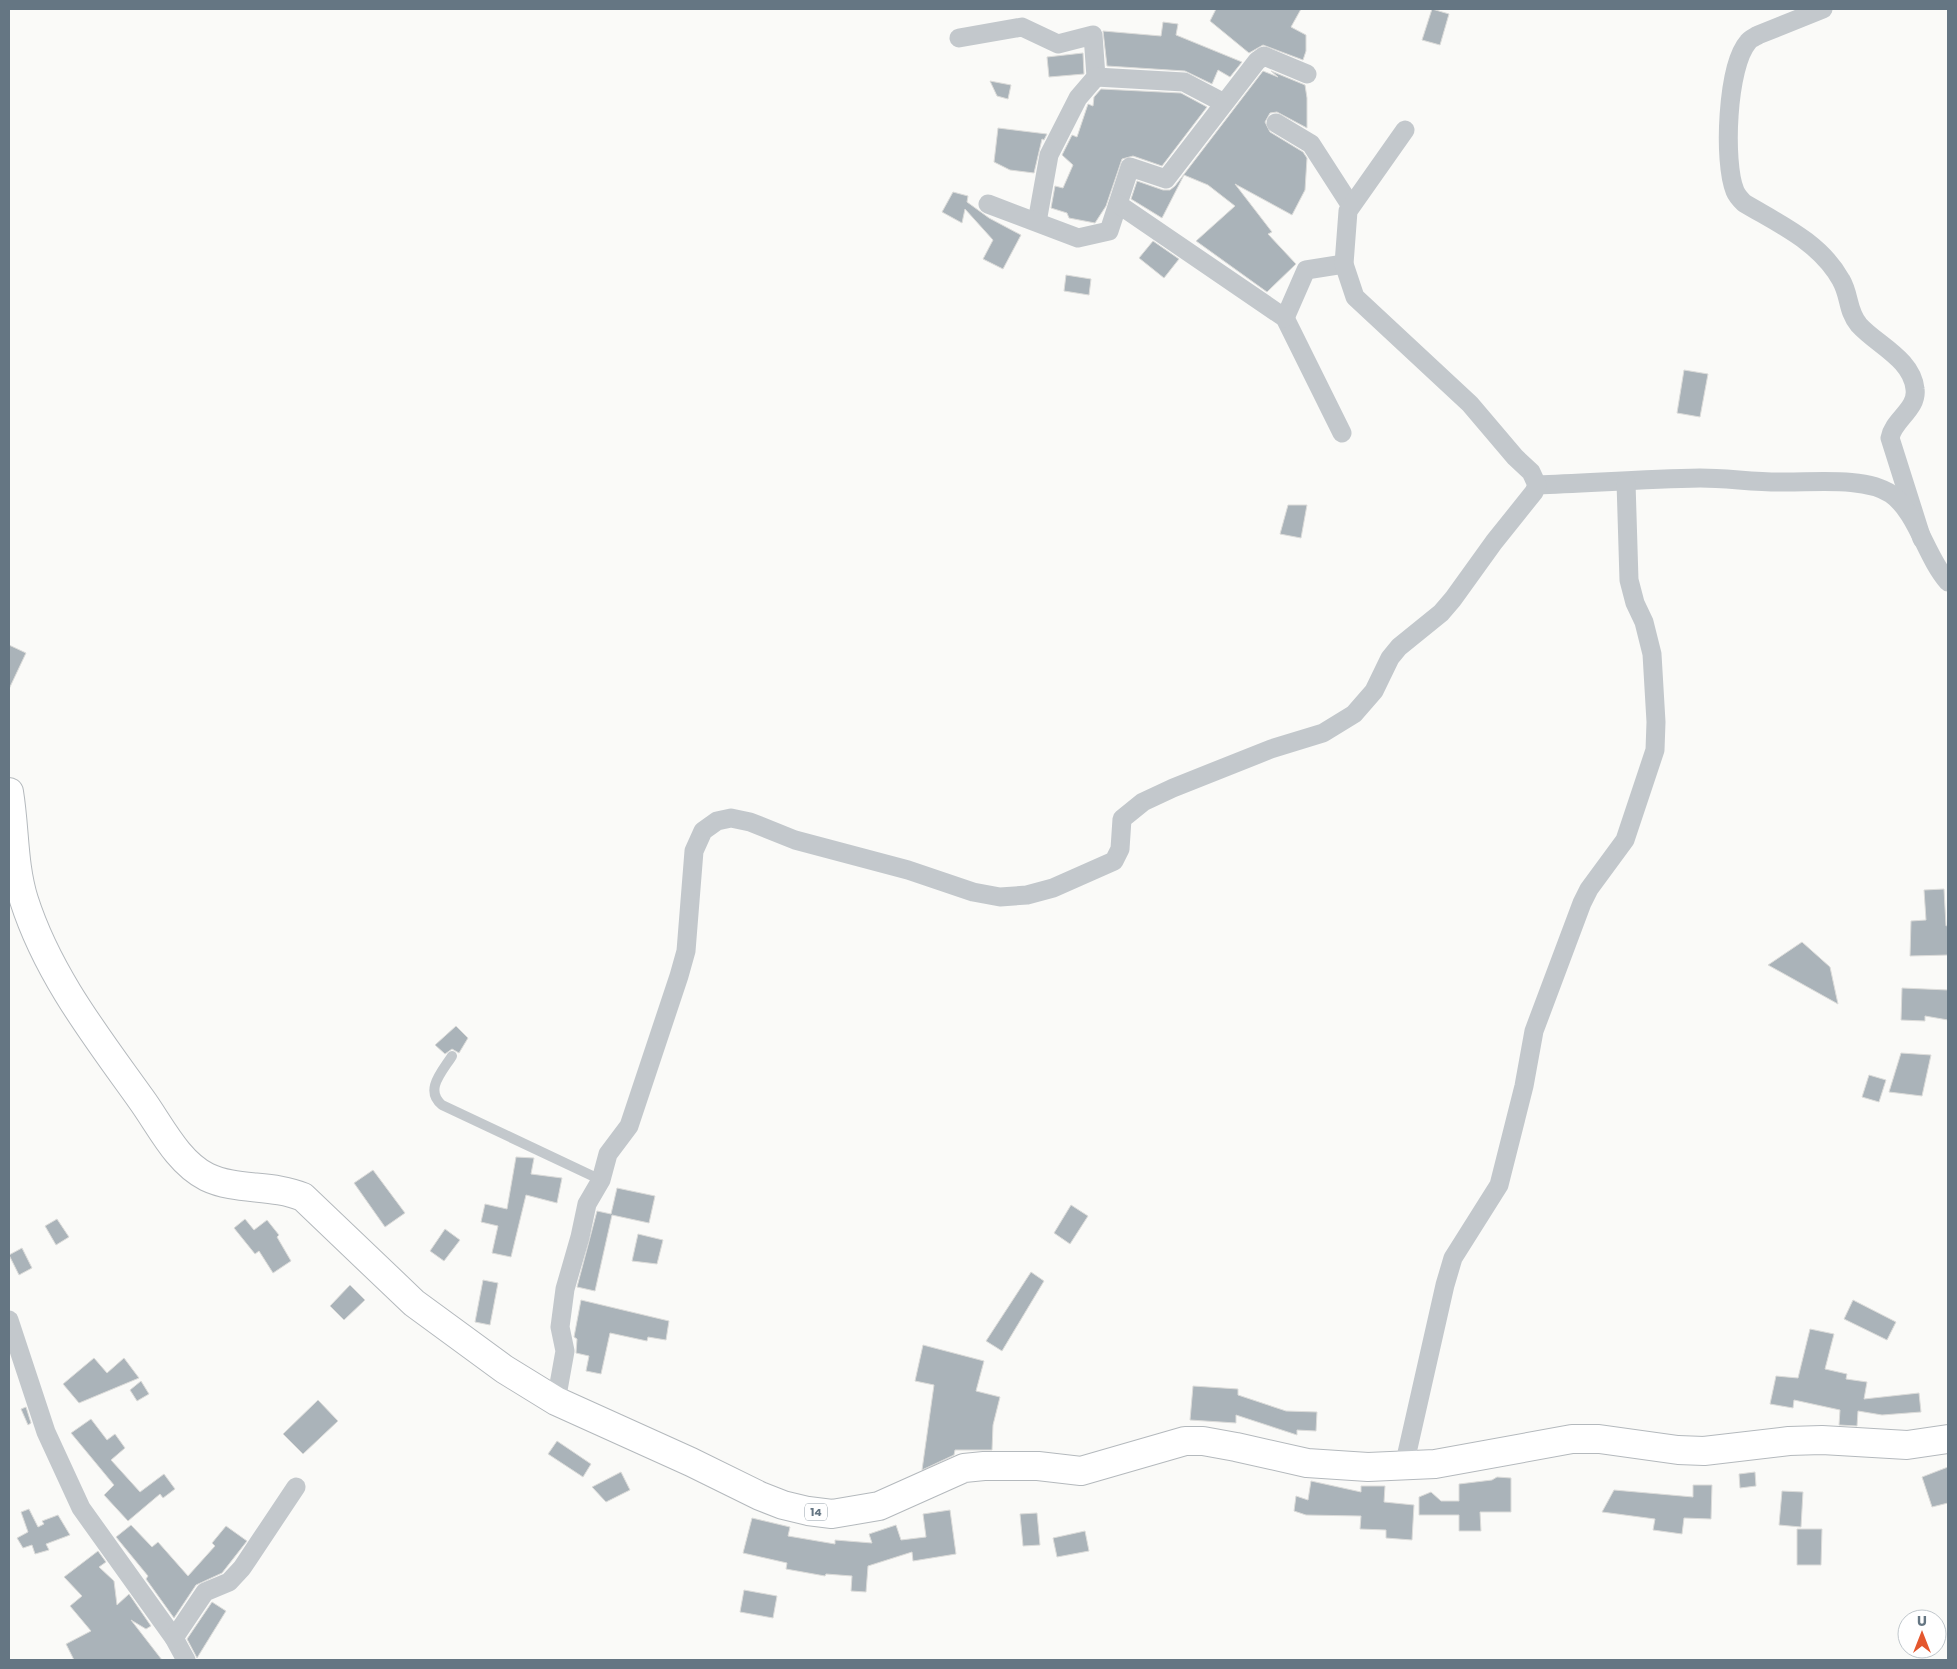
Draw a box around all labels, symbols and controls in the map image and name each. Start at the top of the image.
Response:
road number: 14 [805,1504,827,1520]
north arrow [1897,1609,1947,1659]
text: U [1917,1611,1927,1631]

